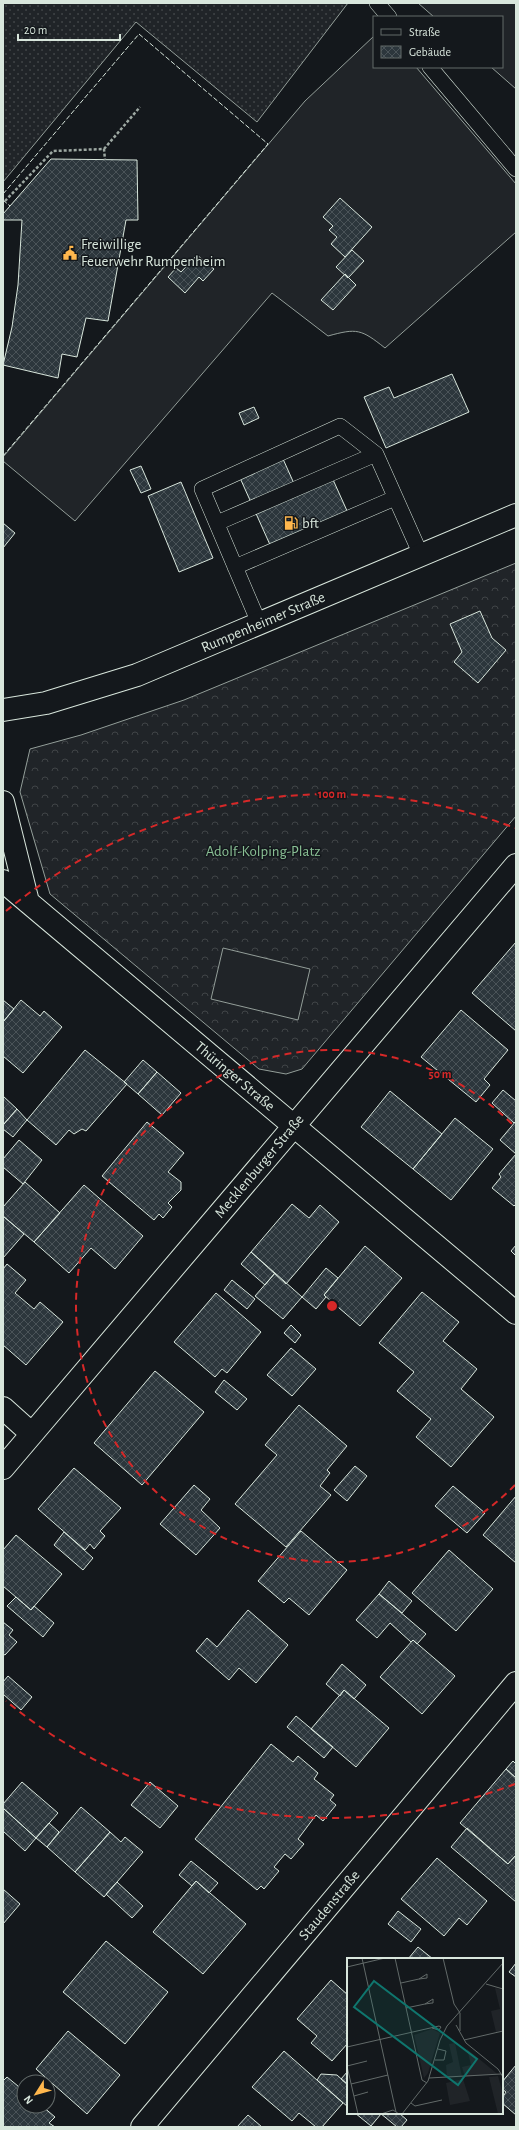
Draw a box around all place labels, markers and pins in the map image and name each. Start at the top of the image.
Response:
place label: Freiwillige Feuerwehr Rumpenheim [81,237,225,269]
public building icon: Freiwillige Feuerwehr Rumpenheim [62,245,78,261]
fuel station icon: bft [283,515,299,531]
place label: bft [302,516,319,531]
centre of rings [325,1299,339,1313]

